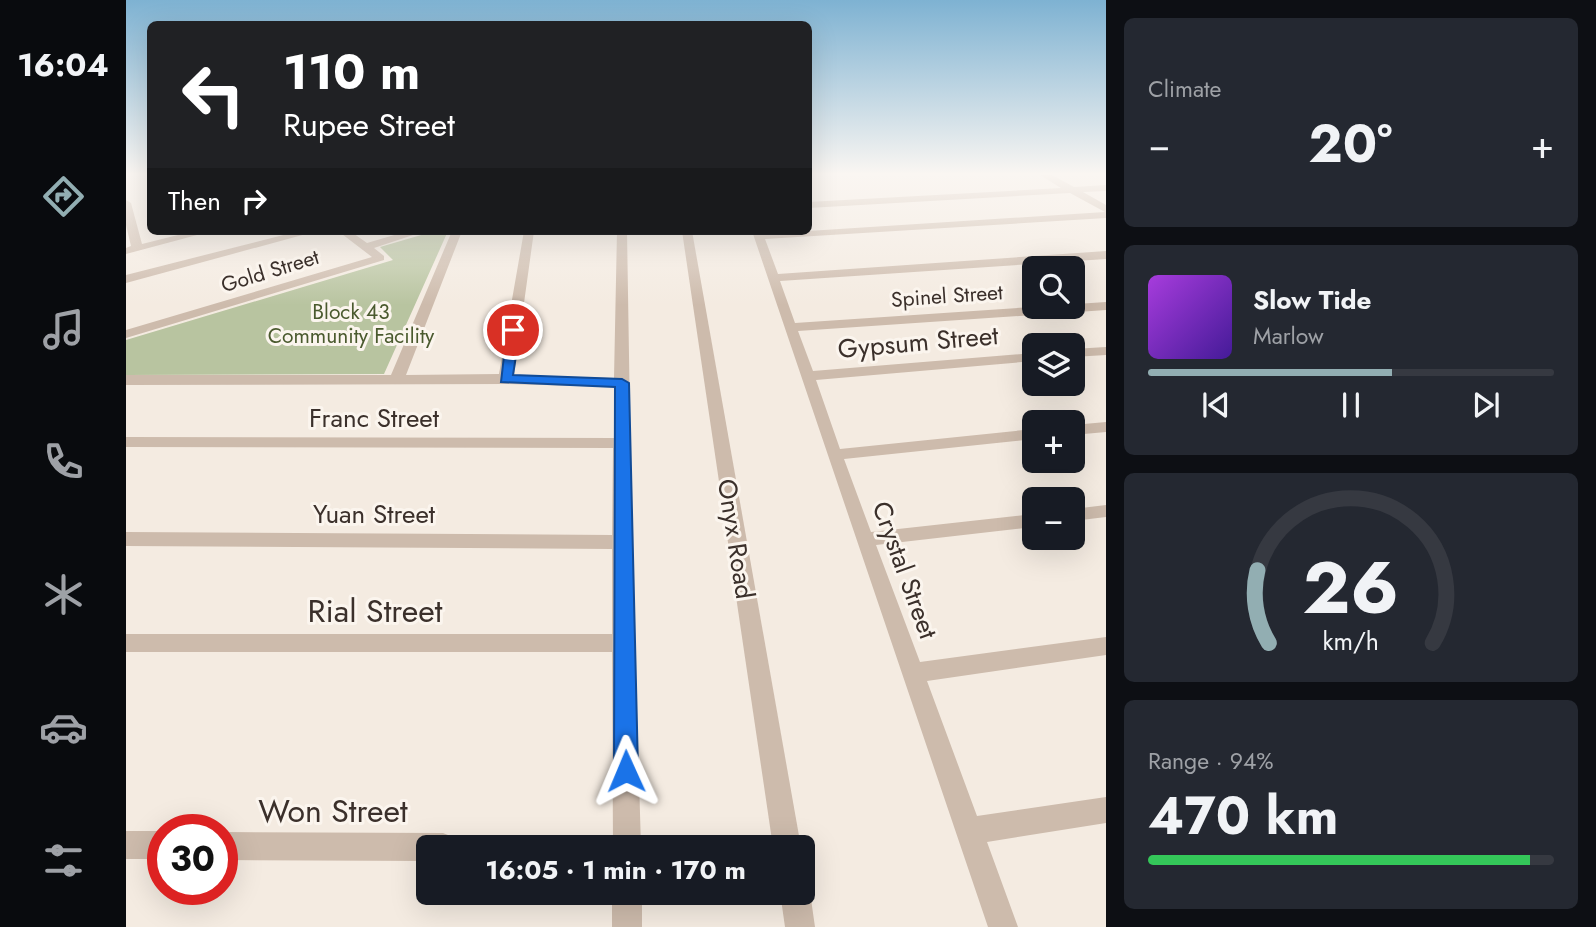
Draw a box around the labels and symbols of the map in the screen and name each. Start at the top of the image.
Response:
street label: Gold Street [217,242,323,300]
street label: Spinel Street [890,277,1004,315]
park label: Block 43 Community Facility [268,297,435,351]
pin [483,300,543,360]
street label: Gypsum Street [836,316,1001,368]
street label: Franc Street [309,399,440,437]
street label: Onyx Road [708,476,764,602]
street label: Yuan Street [313,495,436,533]
street label: Crystal Street [863,496,948,645]
street label: Rial Street [308,588,443,634]
position arrow [589,734,663,808]
street label: Won Street [258,788,408,834]
speed limit sign: 30 [147,814,238,905]

